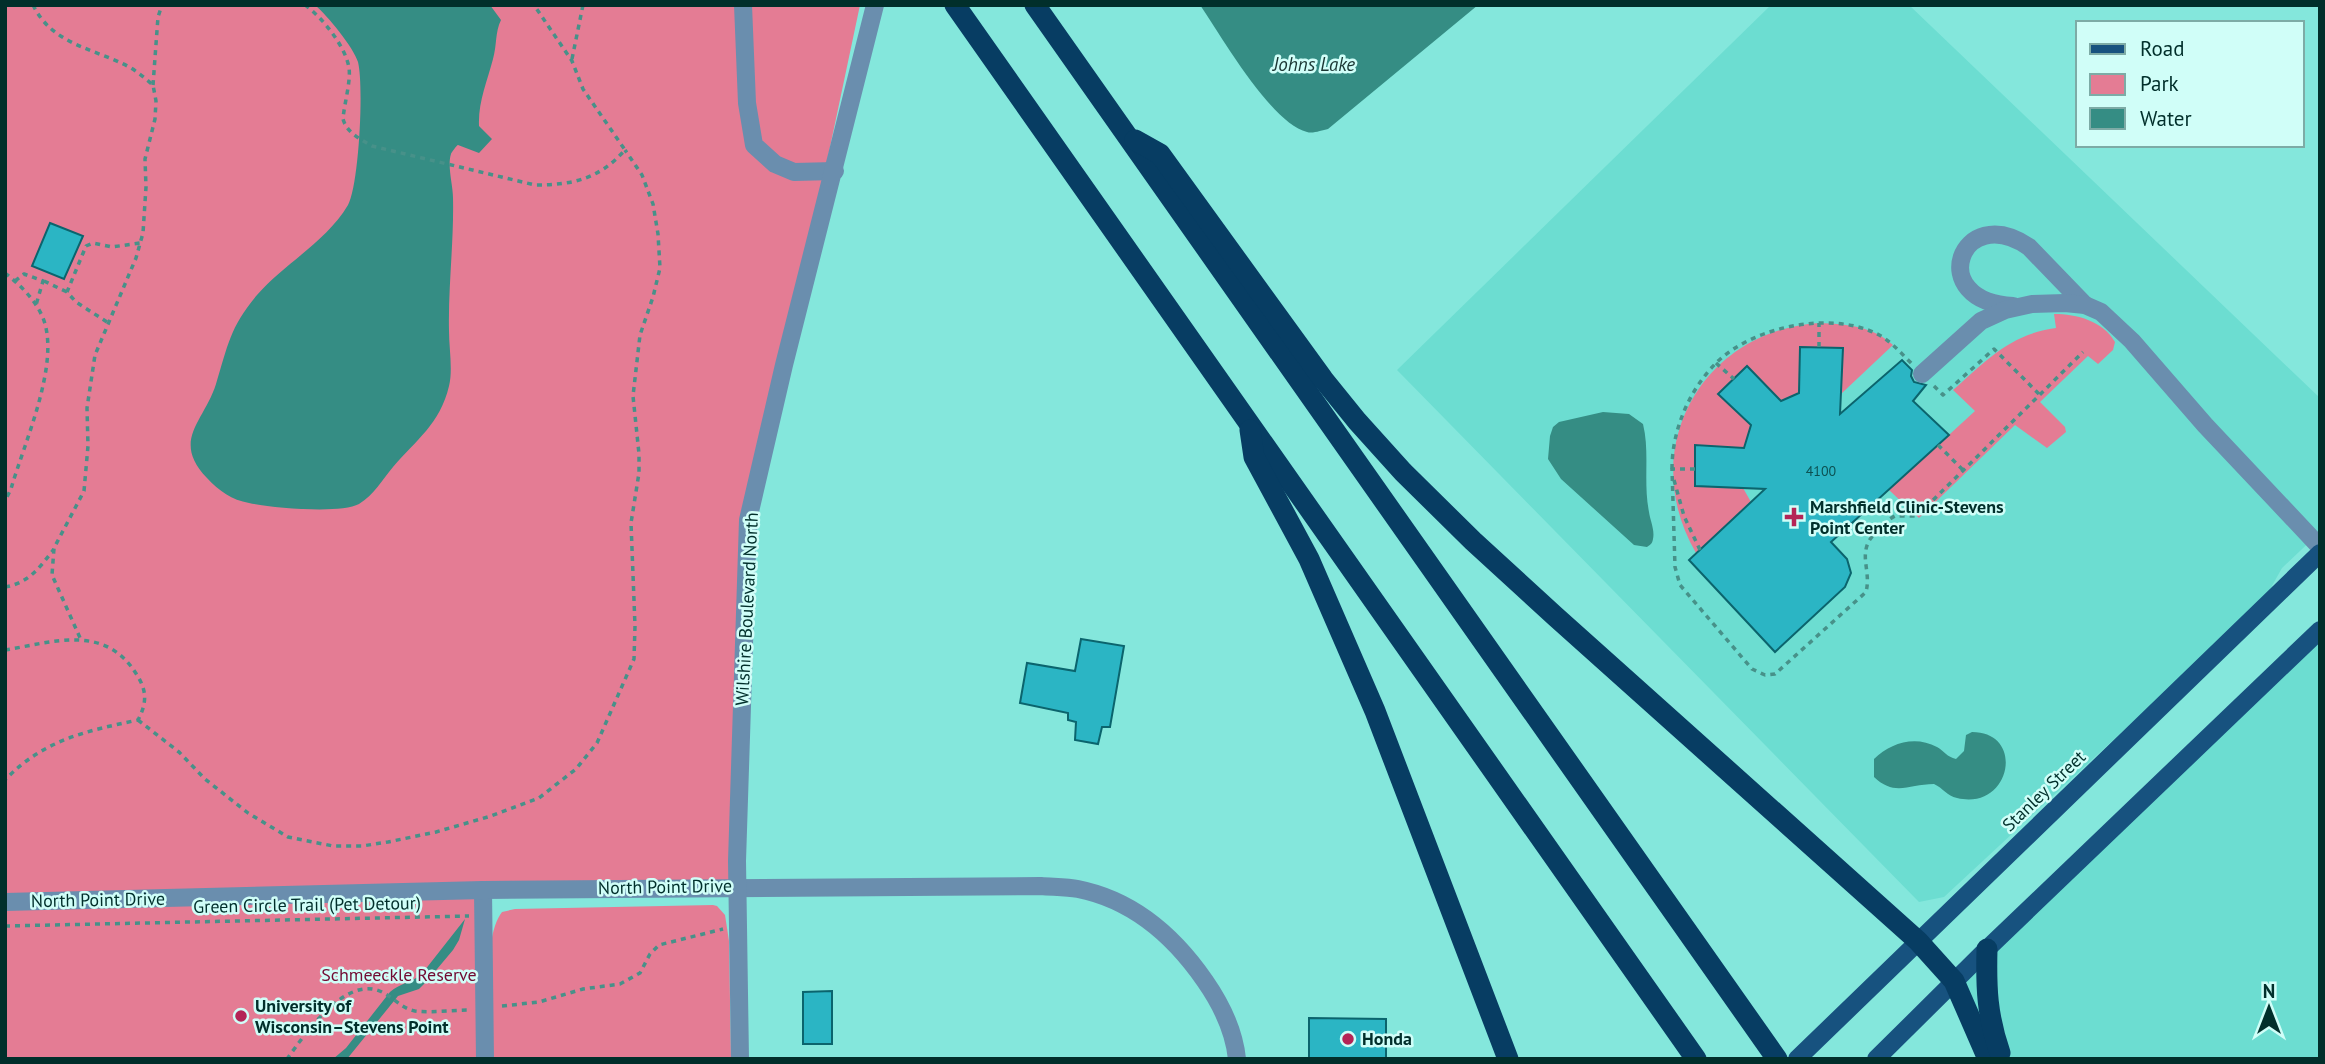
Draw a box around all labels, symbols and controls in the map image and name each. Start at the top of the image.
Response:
legend [2076,21,2304,147]
text: Road [2140,35,2184,62]
water label: Johns Lake [1271,52,1355,76]
text: Park [2140,70,2179,97]
text: Water [2140,105,2192,132]
house number: 4100 [1806,462,1837,480]
place label: Marshfield Clinic-Stevens Point Center [1810,495,2004,539]
marker: Marshfield Clinic-Stevens Point Center [1784,507,1804,527]
street label: Wilshire Boulevard North [730,512,763,706]
street label: Stanley Street [1997,745,2090,836]
street label: North Point Drive [598,874,732,899]
street label: North Point Drive [31,887,165,912]
street label: Green Circle Trail (Pet Detour) [193,891,421,918]
park label: Schmeeckle Reserve [321,963,477,986]
north arrow [2234,973,2304,1043]
text: N [2263,979,2275,1003]
place label: University of Wisconsin–Stevens Point [255,994,449,1038]
marker: University of Wisconsin–Stevens Point [233,1008,249,1024]
place label: Honda [1362,1027,1412,1050]
marker: Honda [1340,1031,1356,1047]

